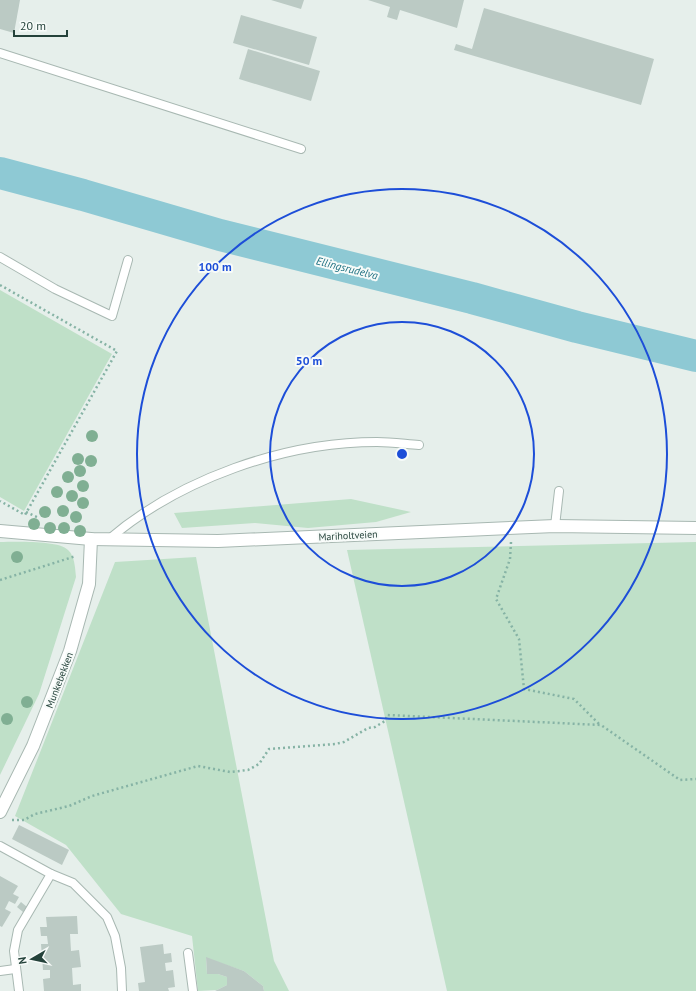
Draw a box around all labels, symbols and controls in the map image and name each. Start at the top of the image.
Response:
scale bar [14,12,67,38]
text: 20 m [20,18,46,33]
water label: Ellingsrudelva [315,254,380,283]
text: 100 m [198,259,232,274]
text: 50 m [296,353,322,368]
centre of rings [395,447,409,461]
street label: Mariholtveien [318,527,378,544]
street label: Munkebekken [43,650,76,710]
north arrow [12,939,52,979]
text: N [15,956,30,965]

